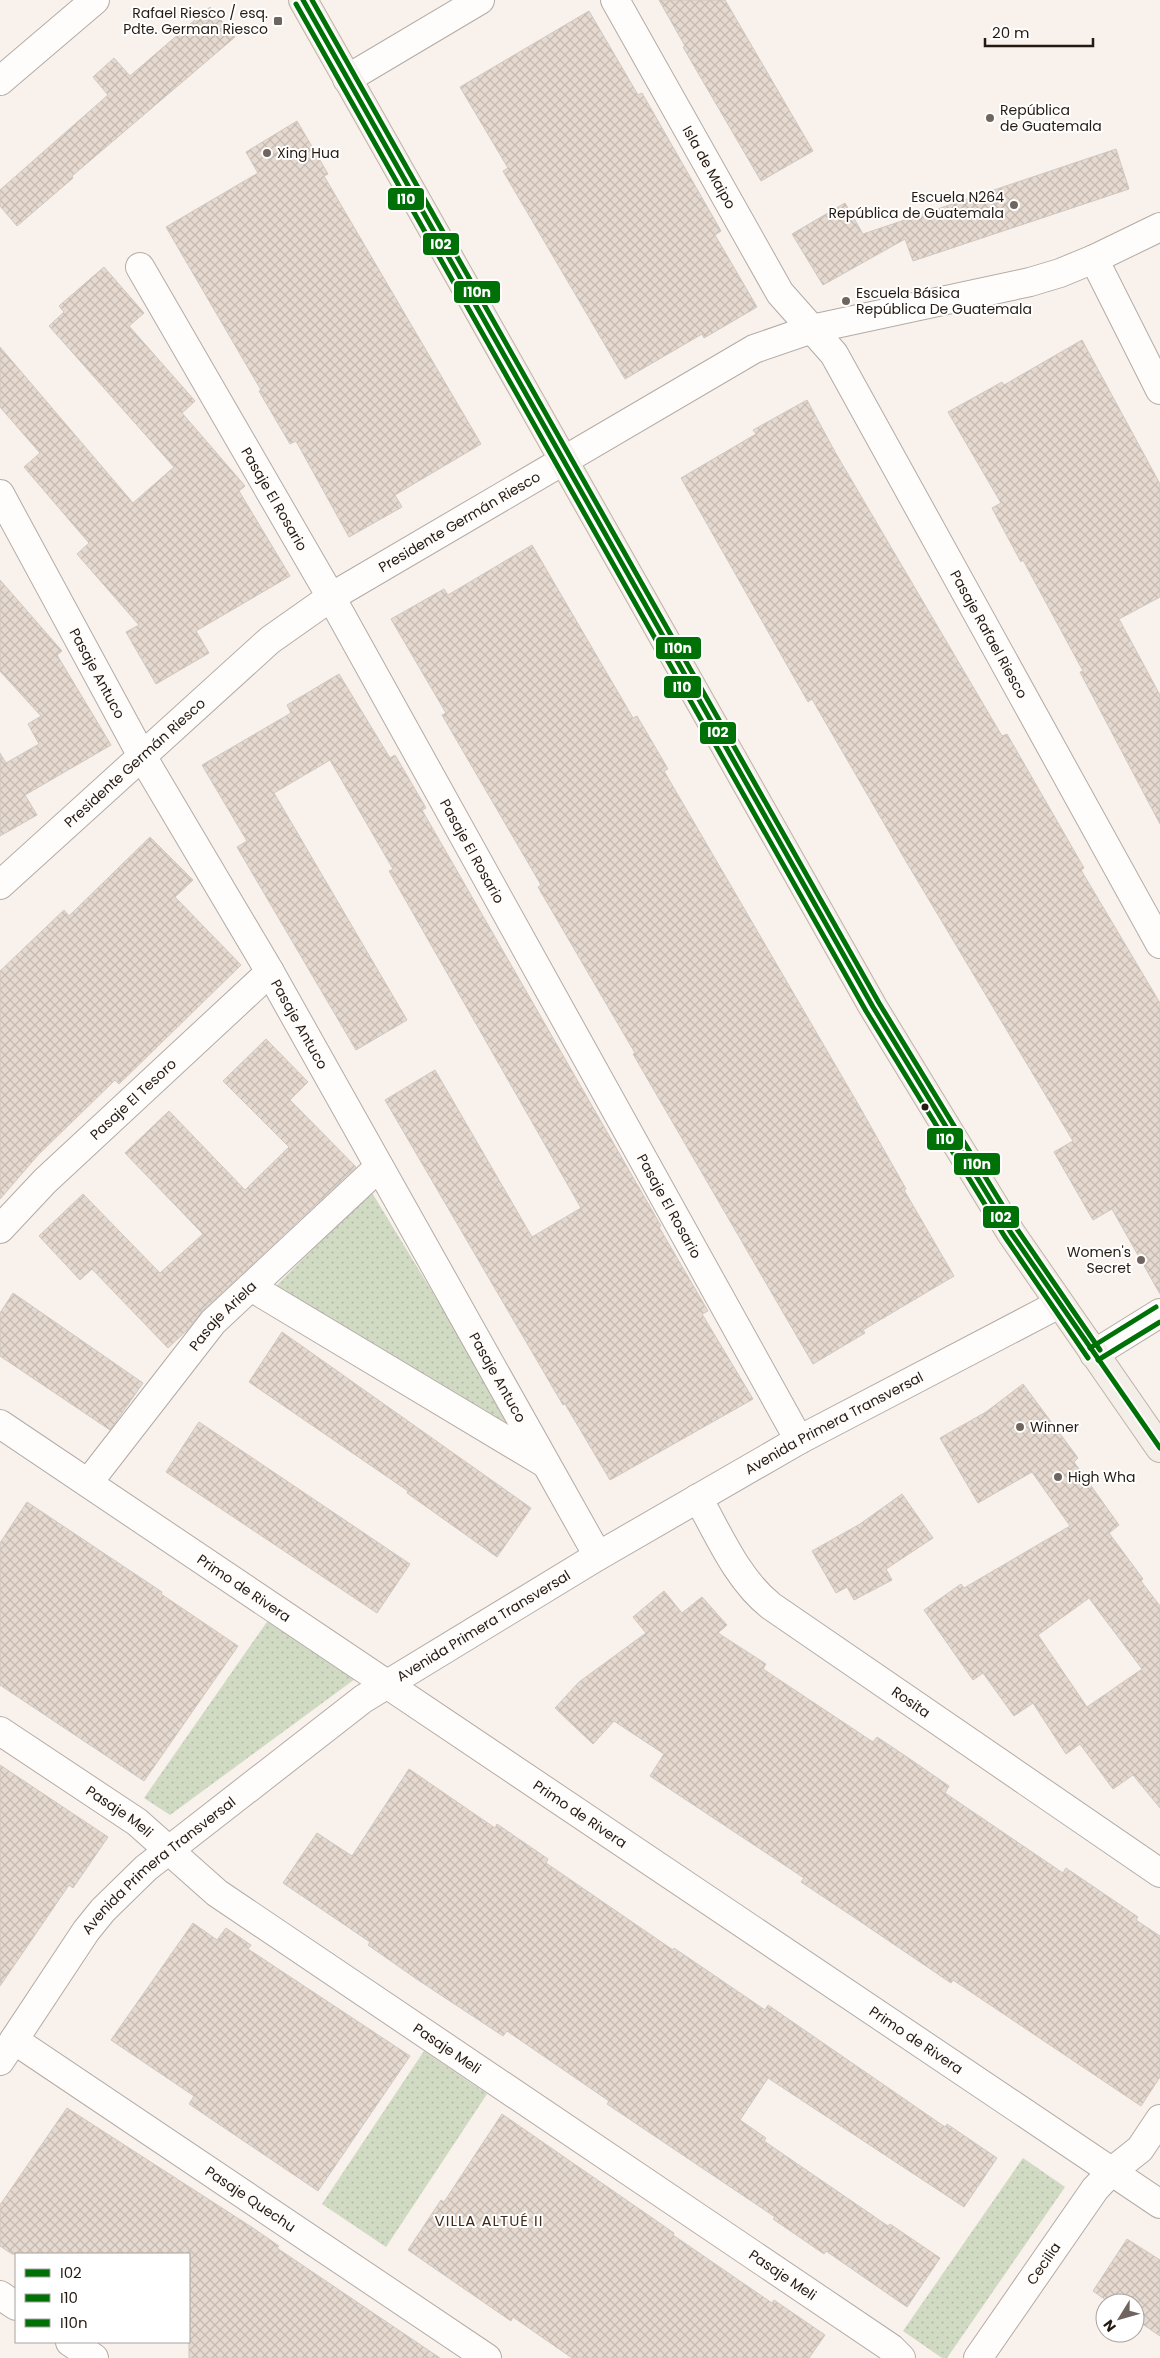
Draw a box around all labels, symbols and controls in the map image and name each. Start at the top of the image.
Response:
place label: Rafael Riesco / esq. Pdte. German Riesco [123,3,268,39]
marker: Rafael Riesco / esq. Pdte. German Riesco [272,15,284,27]
scale bar [985,15,1092,47]
text: 20 m [992,22,1030,43]
place label: República de Guatemala [1000,100,1102,136]
marker: República de Guatemala [984,112,996,124]
street label: Isla de Maipo [678,122,741,213]
place label: Xing Hua [277,143,339,163]
marker: Xing Hua [261,147,273,159]
line badge: I10 [387,187,425,211]
place label: Escuela N264 República de Guatemala [829,187,1004,223]
text: I10 [397,189,415,209]
marker: Escuela N264 República de Guatemala [1008,199,1020,211]
line badge: I02 [422,232,460,256]
text: I02 [430,234,452,254]
line badge: I10n [453,280,501,304]
text: I10n [463,282,491,302]
place label: Escuela Básica República De Guatemala [856,283,1032,319]
marker: Escuela Básica República De Guatemala [840,295,852,307]
street label: Pasaje El Rosario [236,443,312,554]
street label: Presidente Germán Riesco [375,466,544,577]
street label: Pasaje Rafael Riesco [945,567,1032,702]
street label: Pasaje Antuco [65,625,130,722]
line badge: I10n [655,636,702,660]
text: I10n [664,638,692,658]
line badge: I10 [663,675,702,699]
text: I10 [673,677,691,697]
street label: Presidente Germán Riesco [60,693,210,832]
line badge: I02 [699,721,737,745]
text: I02 [707,722,729,742]
street label: Pasaje El Rosario [435,795,509,907]
street label: Pasaje Antuco [266,976,333,1073]
street label: Pasaje El Tesoro [85,1054,181,1144]
unlabelled marker [920,1102,930,1112]
line badge: I10 [926,1127,964,1151]
text: I10 [936,1129,954,1149]
street label: Pasaje El Rosario [632,1150,706,1262]
line badge: I10n [953,1152,1001,1176]
text: I10n [963,1154,991,1174]
line badge: I02 [982,1205,1020,1229]
text: I02 [990,1207,1012,1227]
place label: Women's Secret [1067,1242,1131,1278]
marker: Women's Secret [1135,1254,1147,1266]
street label: Pasaje Ariela [184,1276,261,1355]
street label: Pasaje Antuco [464,1329,531,1426]
street label: Avenida Primera Transversal [741,1367,927,1479]
place label: Winner [1030,1417,1079,1437]
marker: Winner [1014,1421,1026,1433]
place label: High Wha [1068,1467,1135,1487]
marker: High Wha [1052,1471,1064,1483]
street label: Primo de Rivera [193,1549,295,1627]
street label: Avenida Primera Transversal [393,1565,574,1686]
street label: Rosita [888,1682,934,1722]
street label: Primo de Rivera [529,1775,631,1853]
street label: Pasaje Meli [82,1781,157,1842]
street label: Avenida Primera Transversal [77,1792,240,1939]
street label: Primo de Rivera [865,2001,967,2079]
street label: Pasaje Meli [409,2018,485,2078]
street label: Pasaje Quechu [201,2161,300,2237]
district label: VILLA ALTUÉ II [435,2210,543,2231]
street label: Cecilia [1022,2238,1065,2289]
street label: Pasaje Meli [745,2245,821,2305]
legend [15,2253,190,2343]
text: I02 [60,2262,82,2283]
text: I10 [60,2287,78,2308]
north arrow [1095,2293,1145,2343]
text: I10n [60,2312,88,2333]
text: N [1098,2316,1121,2336]

